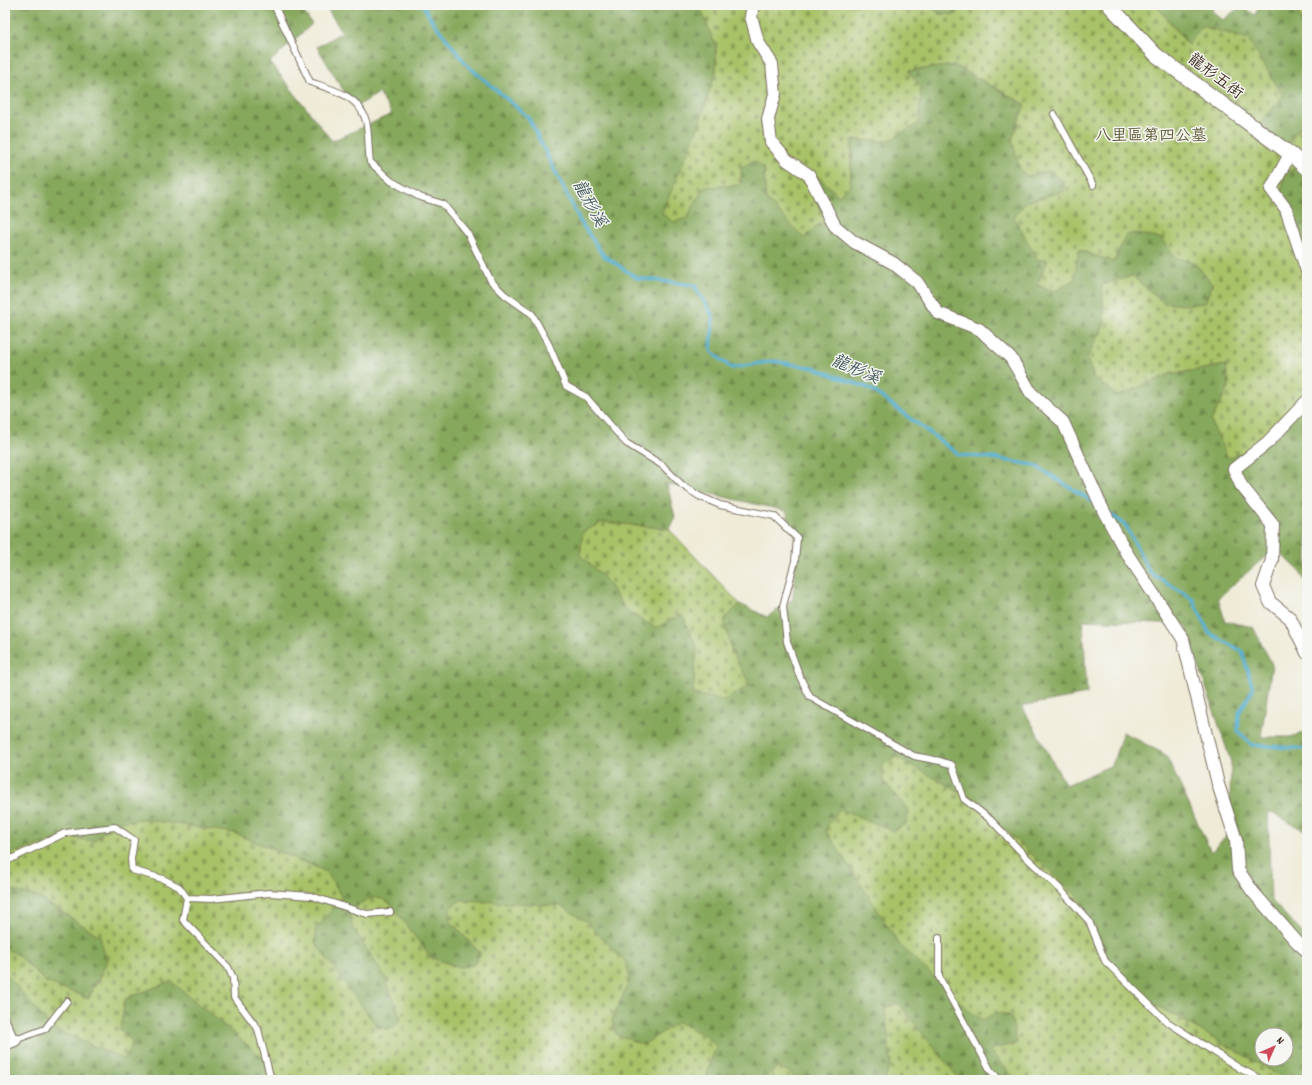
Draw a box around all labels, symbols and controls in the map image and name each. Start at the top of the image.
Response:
street label: 龍形五街 [1183,49,1247,105]
park label: 八里區第四公墓 [1095,125,1207,148]
water label: 龍形溪 [565,176,611,233]
water label: 龍形溪 [827,350,884,392]
north arrow [1254,1027,1294,1067]
text: N [1272,1034,1288,1049]

